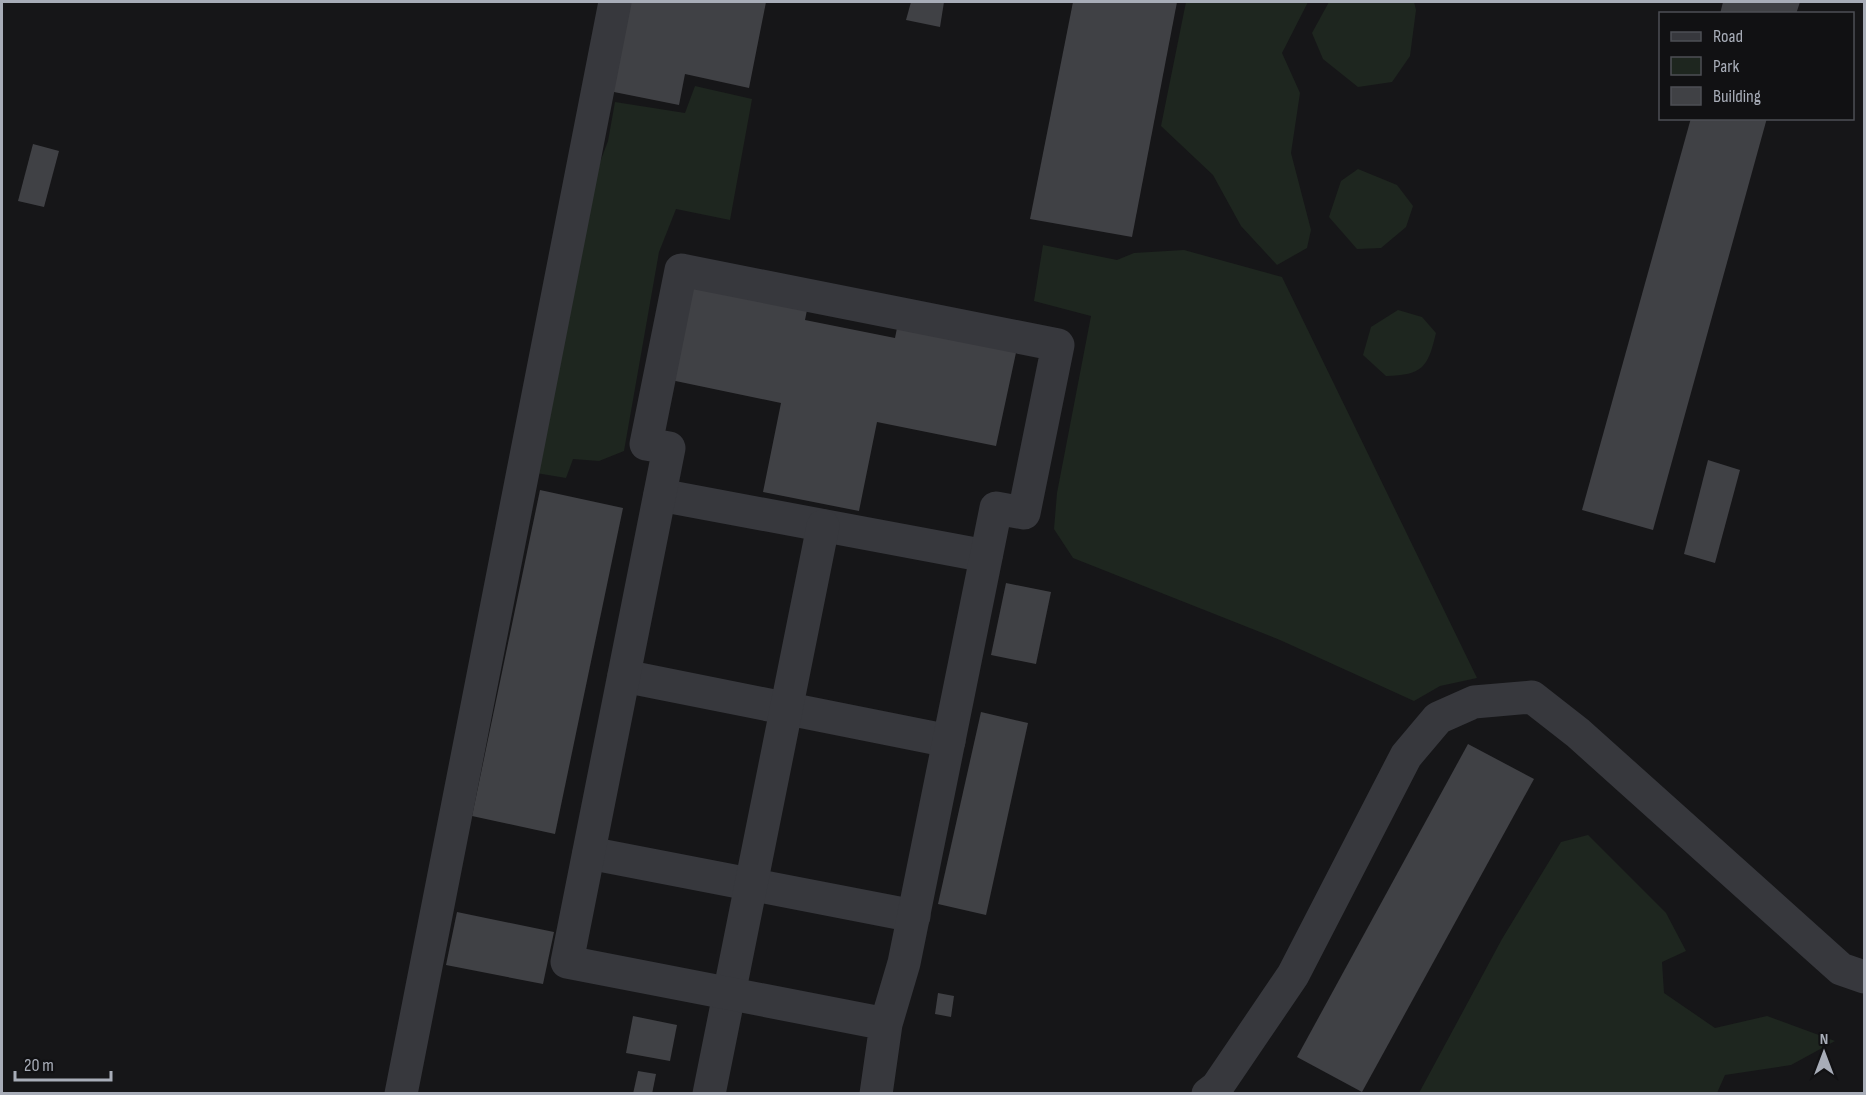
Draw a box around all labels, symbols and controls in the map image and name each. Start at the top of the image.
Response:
legend [1659,12,1854,120]
text: Road [1713,26,1743,47]
text: Park [1713,56,1739,77]
text: Building [1713,86,1761,107]
north arrow [1794,1023,1854,1083]
text: N [1820,1030,1828,1049]
scale bar [15,1044,111,1082]
text: 20 m [24,1055,54,1076]

